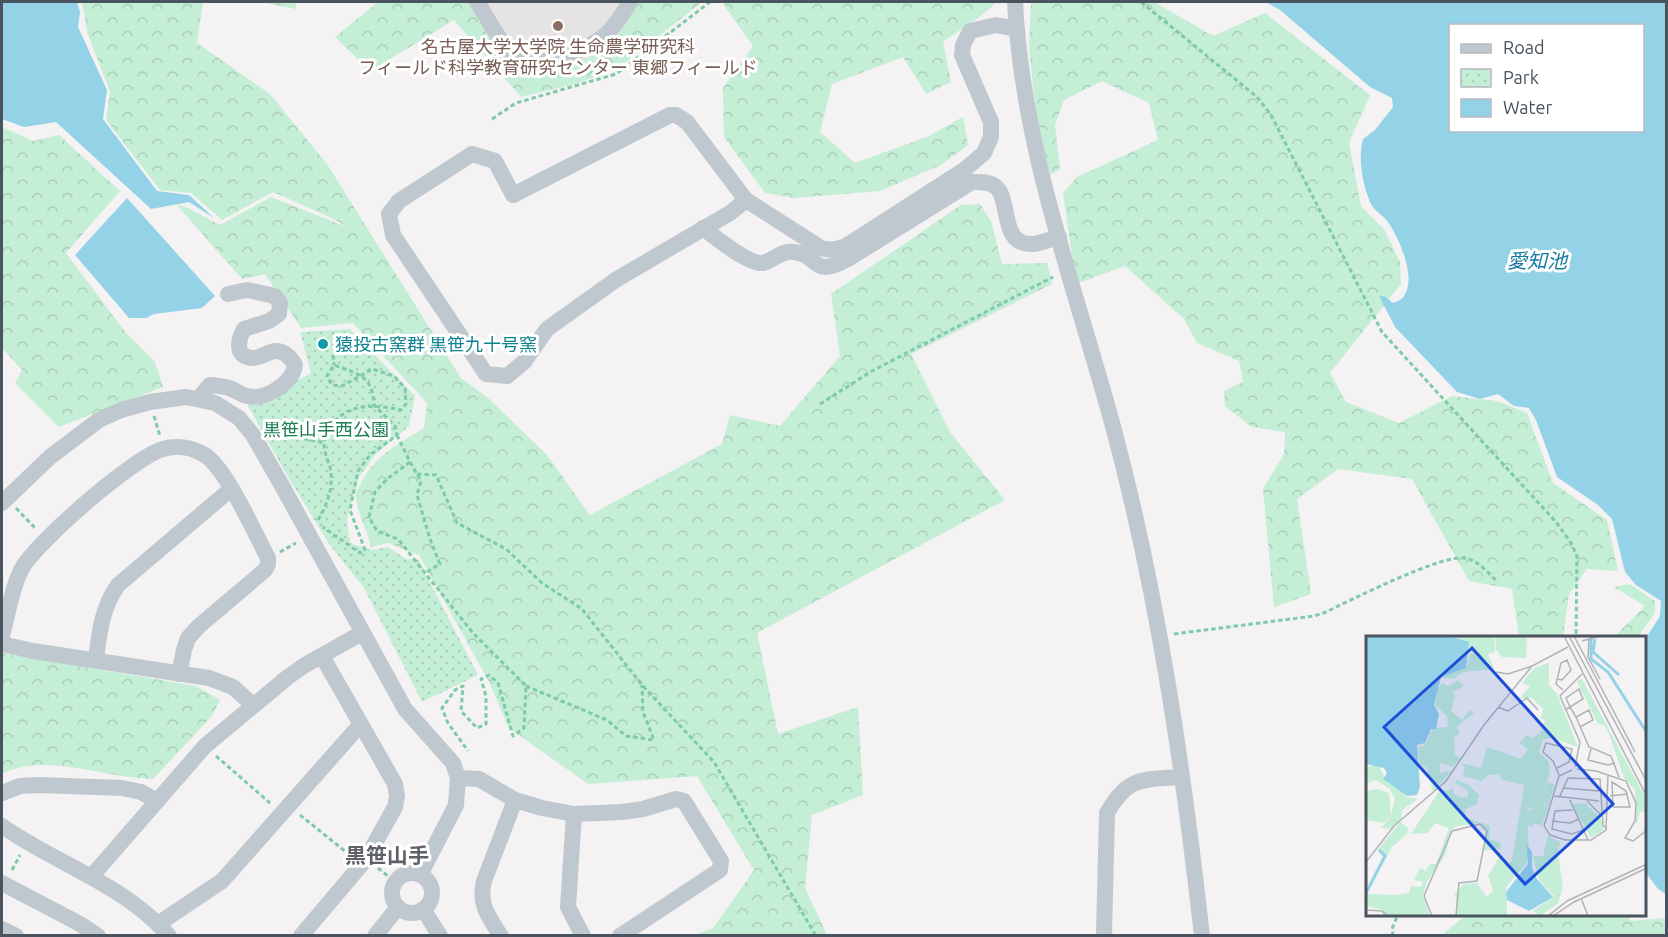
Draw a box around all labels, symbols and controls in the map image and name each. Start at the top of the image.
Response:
marker: 名古屋大学大学院 生命農学研究科 フィールド科学教育研究センター 東郷フィールド [551,19,565,33]
legend [1449,24,1644,132]
place label: 名古屋大学大学院 生命農学研究科 フィールド科学教育研究センター 東郷フィールド [358,36,758,77]
text: Road [1503,37,1545,57]
text: Park [1503,67,1539,87]
text: Water [1503,97,1553,117]
water label: 愛知池 [1507,249,1569,272]
place label: 猿投古窯群 黒笹九十号窯 [335,334,537,354]
marker: 猿投古窯群 黒笹九十号窯 [316,337,330,351]
park label: 黒笹山手西公園 [263,419,389,439]
inset map [1366,636,1647,916]
district label: 黒笹山手 [345,843,429,867]

